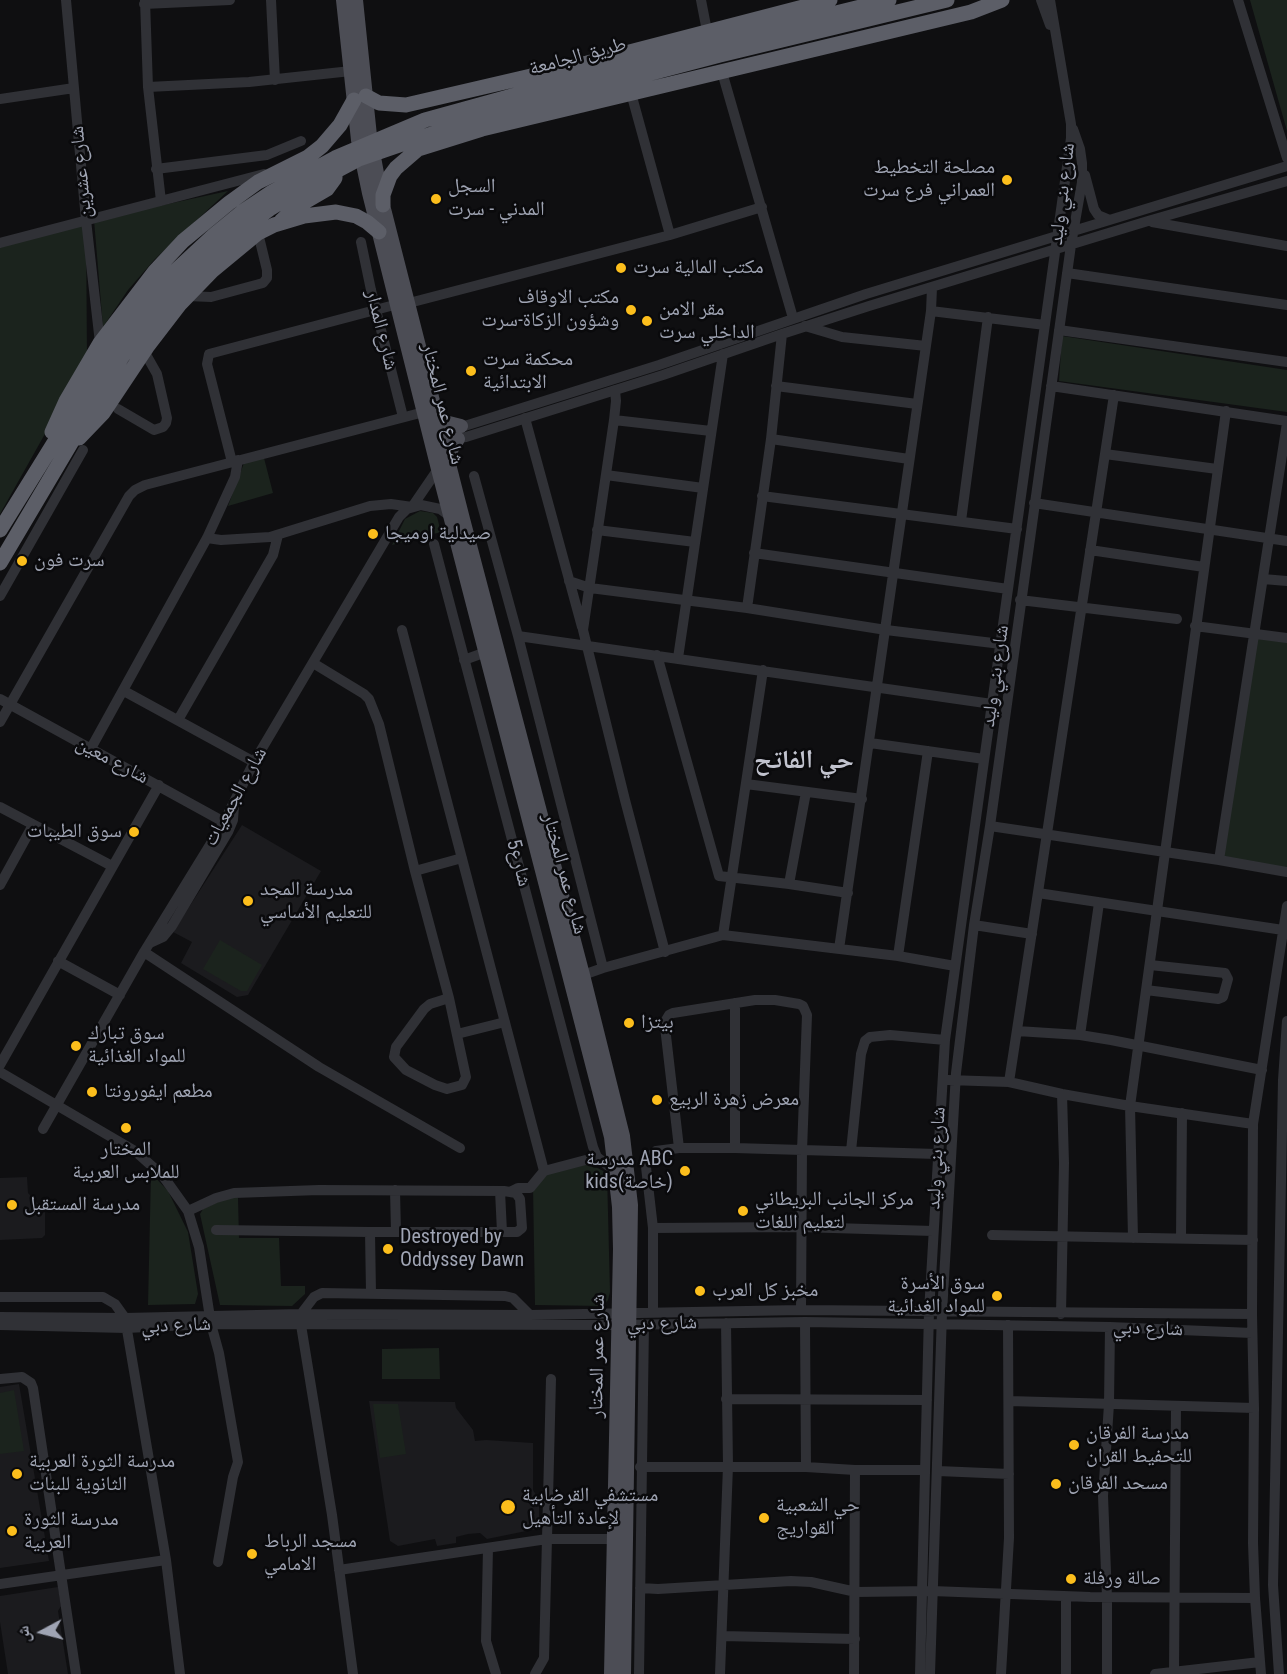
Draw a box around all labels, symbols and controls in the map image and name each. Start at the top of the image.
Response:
street label: طريق الجامعة [527,33,629,81]
street label: شارع عشرين [66,125,98,219]
street label: شارع بني وليد [1045,142,1081,246]
place label: مصلحة التخطيط العمراني فرع سرت [863,156,995,203]
marker: مصلحة التخطيط العمراني فرع سرت [1000,173,1014,187]
place label: السجل المدني - سرت [448,175,545,222]
marker: السجل المدني - سرت [429,192,443,206]
place label: مكتب المالية سرت [633,256,763,280]
marker: مكتب المالية سرت [614,261,628,275]
place label: مكتب الاوقاف وشؤون الزكاة-سرت [481,286,619,333]
street label: شارع المدار [359,287,403,373]
place label: مقر الامن الداخلي سرت [659,298,755,345]
marker: مكتب الاوقاف وشؤون الزكاة-سرت [624,303,638,317]
marker: مقر الامن الداخلي سرت [640,314,654,328]
street label: شارع عمر المختار [415,341,469,467]
place label: محكمة سرت الابتدائية [483,348,573,395]
marker: محكمة سرت الابتدائية [464,364,478,378]
place label: صيدلية اوميجا [385,522,491,546]
marker: صيدلية اوميجا [366,527,380,541]
place label: سرت فون [34,549,105,573]
marker: سرت فون [15,554,29,568]
street label: شارع بني وليد [977,624,1015,728]
street label: شارع معين [72,732,152,790]
street label: شارع الجمعيات [199,743,273,851]
district label: حي الفاتح [754,745,854,777]
street label: شارع عمر المختار [536,811,592,937]
place label: سوق الطيبات [27,820,122,844]
marker: سوق الطيبات [127,825,141,839]
street label: شارع5 [500,837,536,889]
place label: مدرسة المجد للتعليم الأساسي [260,878,372,925]
marker: مدرسة المجد للتعليم الأساسي [241,894,255,908]
place label: بيتزا [641,1011,674,1035]
marker: بيتزا [622,1016,636,1030]
place label: سوق تبارك للمواد الغذائية [88,1022,186,1069]
marker: سوق تبارك للمواد الغذائية [69,1039,83,1053]
place label: مطعم ايفورونتا [104,1080,213,1104]
marker: مطعم ايفورونتا [85,1085,99,1099]
place label: معرض زهرة الربيع [669,1088,799,1112]
marker: معرض زهرة الربيع [650,1093,664,1107]
street label: شارع بني وليد [922,1106,952,1210]
marker: المختار للملابس العربية [119,1121,133,1135]
place label: المختار للملابس العربية [72,1138,180,1185]
place label: مدرسة ABC kids(خاصة) [585,1148,673,1195]
marker: مدرسة ABC kids(خاصة) [678,1164,692,1178]
place label: مركز الجانب البريطاني لتعليم اللغات [755,1188,914,1235]
place label: مدرسة المستقبل [24,1193,140,1217]
marker: مدرسة المستقبل [5,1198,19,1212]
marker: مركز الجانب البريطاني لتعليم اللغات [736,1204,750,1218]
place label: Destroyed by Oddyssey Dawn [400,1226,524,1273]
marker: Destroyed by Oddyssey Dawn [381,1242,395,1256]
place label: سوق الأسرة للمواد الغدائية [887,1272,985,1319]
place label: مخبز كل العرب [712,1279,818,1303]
marker: مخبز كل العرب [693,1284,707,1298]
marker: سوق الأسرة للمواد الغدائية [990,1289,1004,1303]
street label: شارع عمر المختار [585,1294,611,1418]
street label: شارع دبي [627,1311,697,1337]
street label: شارع دبي [141,1313,211,1339]
street label: شارع دبي [1113,1316,1183,1342]
place label: مدرسة الفرقان للتحفيط القران [1086,1422,1192,1469]
marker: مدرسة الفرقان للتحفيط القران [1067,1438,1081,1452]
place label: مدرسة الثورة العربية الثانوية للبنات [29,1450,175,1497]
marker: مدرسة الثورة العربية الثانوية للبنات [10,1467,24,1481]
place label: مسحد الفرقان [1068,1472,1168,1496]
marker: مسحد الفرقان [1049,1477,1063,1491]
place label: مستشفي القرضابية لإعادة التأهيل [522,1484,658,1531]
place label: حي الشعبية القواريج [776,1494,860,1541]
marker: مستشفي القرضابية لإعادة التأهيل [499,1498,517,1516]
place label: مدرسة الثورة العربية [24,1508,119,1555]
marker: حي الشعبية القواريج [757,1511,771,1525]
marker: مدرسة الثورة العربية [5,1524,19,1538]
place label: مسجد الرباط الامامي [264,1530,357,1577]
marker: مسجد الرباط الامامي [245,1547,259,1561]
place label: صالة ورفلة [1083,1567,1161,1591]
marker: صالة ورفلة [1064,1572,1078,1586]
north arrow [12,1602,72,1662]
text: ش [13,1625,34,1644]

